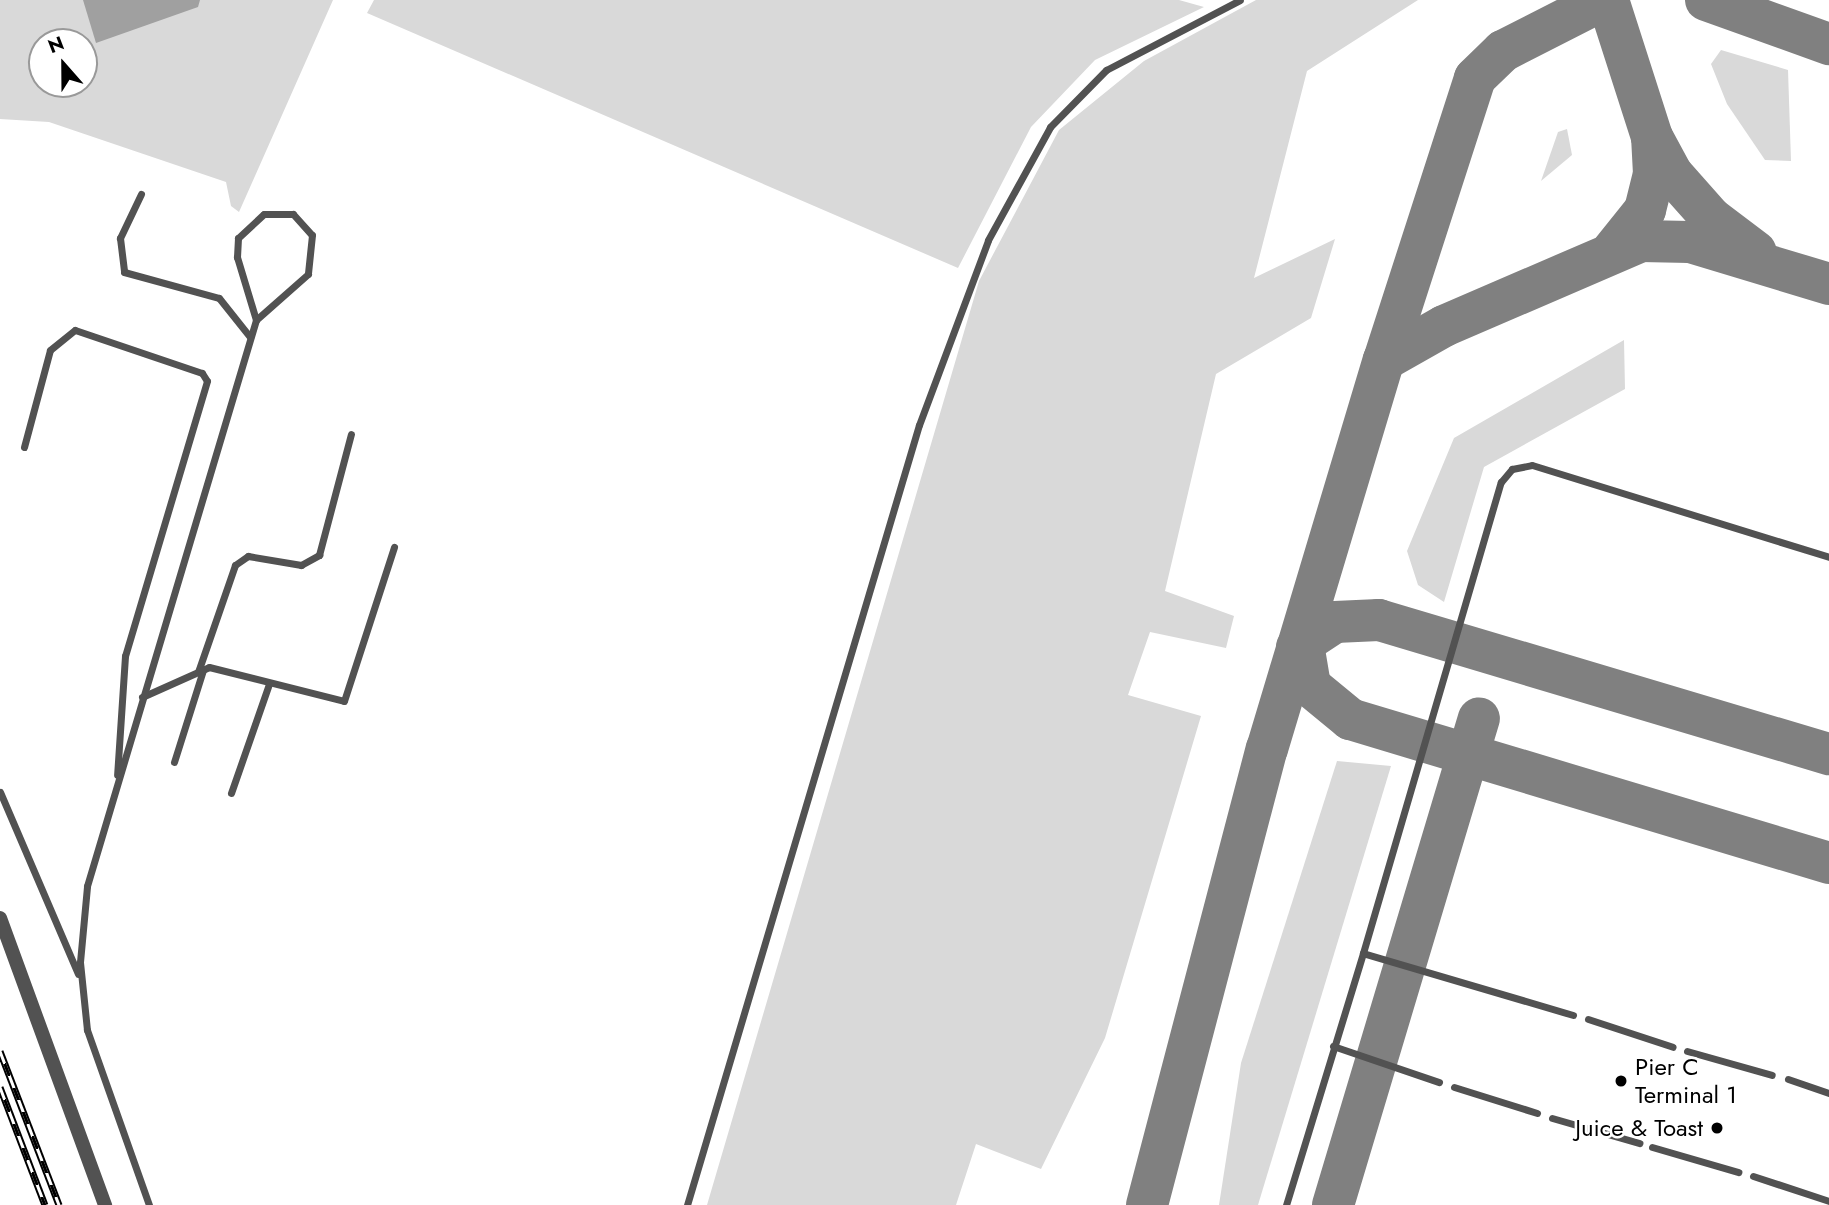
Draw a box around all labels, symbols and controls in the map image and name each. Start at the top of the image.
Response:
north arrow [28,28,98,98]
text: N [44,29,68,60]
place label: Pier C Terminal 1 [1635,1053,1737,1109]
marker: Pier C Terminal 1 [1613,1073,1629,1089]
place label: Juice & Toast [1575,1114,1703,1142]
marker: Juice & Toast [1709,1120,1725,1136]

